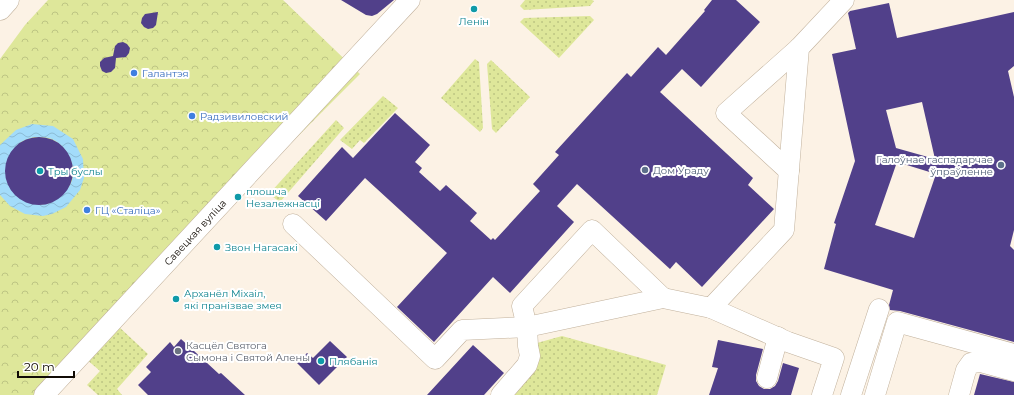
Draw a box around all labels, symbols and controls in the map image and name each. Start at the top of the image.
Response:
marker: Ленін [469,4,479,14]
place label: Ленін [459,15,489,28]
place label: Галантэя [142,67,189,80]
marker: Галантэя [129,68,139,78]
place label: Радзивиловский [200,110,288,123]
marker: Радзивиловский [187,111,197,121]
place label: Галоўнае гаспадарчае ўпраўленне [876,153,993,178]
marker: Галоўнае гаспадарчае ўпраўленне [996,160,1006,170]
place label: Дом Ураду [653,164,709,177]
place label: Тры буслы [48,165,103,178]
marker: Дом Ураду [640,165,650,175]
marker: Тры буслы [35,166,45,176]
place label: плошча Незалежнасці [246,185,320,210]
marker: плошча Незалежнасці [233,192,243,202]
street label: Савецкая вуліца [161,196,229,268]
place label: ГЦ «Сталіца» [95,204,161,217]
marker: ГЦ «Сталіца» [82,205,92,215]
place label: Звон Нагасакі [225,241,298,254]
marker: Звон Нагасакі [212,242,222,252]
place label: Арханёл Міхаіл, які пранізвае змея [184,287,281,312]
marker: Арханёл Міхаіл, які пранізвае змея [171,294,181,304]
place label: Касцёл Святога Сымона і Святой Алены [186,339,310,364]
marker: Касцёл Святога Сымона і Святой Алены [173,346,183,356]
scale bar [18,353,74,379]
place label: Плябанія [329,355,378,368]
marker: Плябанія [316,356,326,366]
text: 20 m [24,359,55,374]

